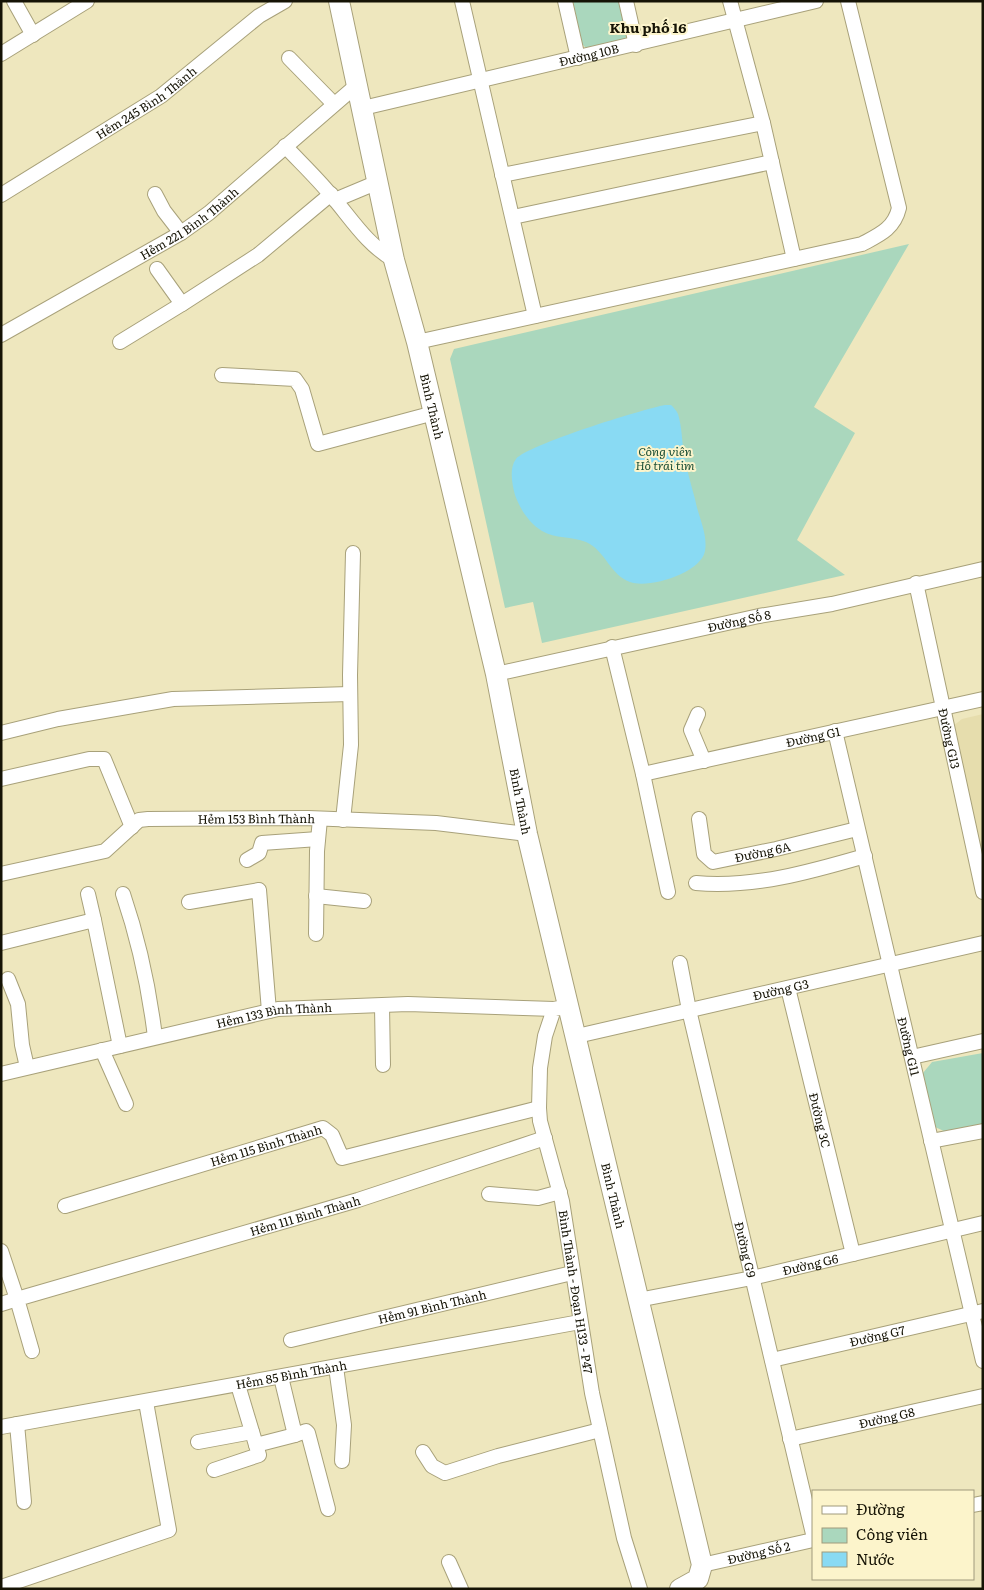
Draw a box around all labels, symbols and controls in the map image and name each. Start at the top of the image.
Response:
district label: Khu phố 16 [610,17,686,37]
street label: Đường 10B [557,39,621,70]
street label: Hẻm 245 Bình Thành [92,62,200,143]
street label: Hẻm 221 Bình Thành [136,183,242,264]
street label: Bình Thành [416,371,449,441]
park label: Công viên Hồ trái tim [635,442,695,474]
street label: Đường Số 8 [706,605,773,636]
street label: Đường G13 [934,706,965,771]
street label: Đường G1 [784,722,842,751]
street label: Bình Thành [505,767,536,836]
street label: Hẻm 153 Bình Thành [198,809,315,828]
street label: Đường 6A [733,837,793,866]
street label: Đường G3 [751,974,810,1004]
street label: Hẻm 133 Bình Thành [214,998,333,1032]
street label: Đường G11 [893,1015,925,1078]
street label: Đường 3C [805,1091,836,1150]
street label: Hẻm 115 Bình Thành [208,1120,324,1171]
street label: Bình Thành [597,1161,630,1230]
street label: Hẻm 111 Bình Thành [247,1191,363,1240]
street label: Bình Thành - Đoạn H133 - P47 [555,1209,598,1375]
street label: Đường G9 [730,1220,761,1279]
street label: Đường G6 [781,1249,841,1279]
street label: Hẻm 91 Bình Thành [376,1285,488,1328]
street label: Đường G7 [848,1320,907,1351]
street label: Hẻm 85 Bình Thành [234,1355,348,1393]
street label: Đường G8 [857,1402,917,1432]
legend [812,1490,974,1580]
text: Đường [856,1497,905,1520]
text: Công viên [856,1522,928,1545]
street label: Đường Số 2 [725,1536,792,1568]
text: Nước [856,1547,895,1570]

